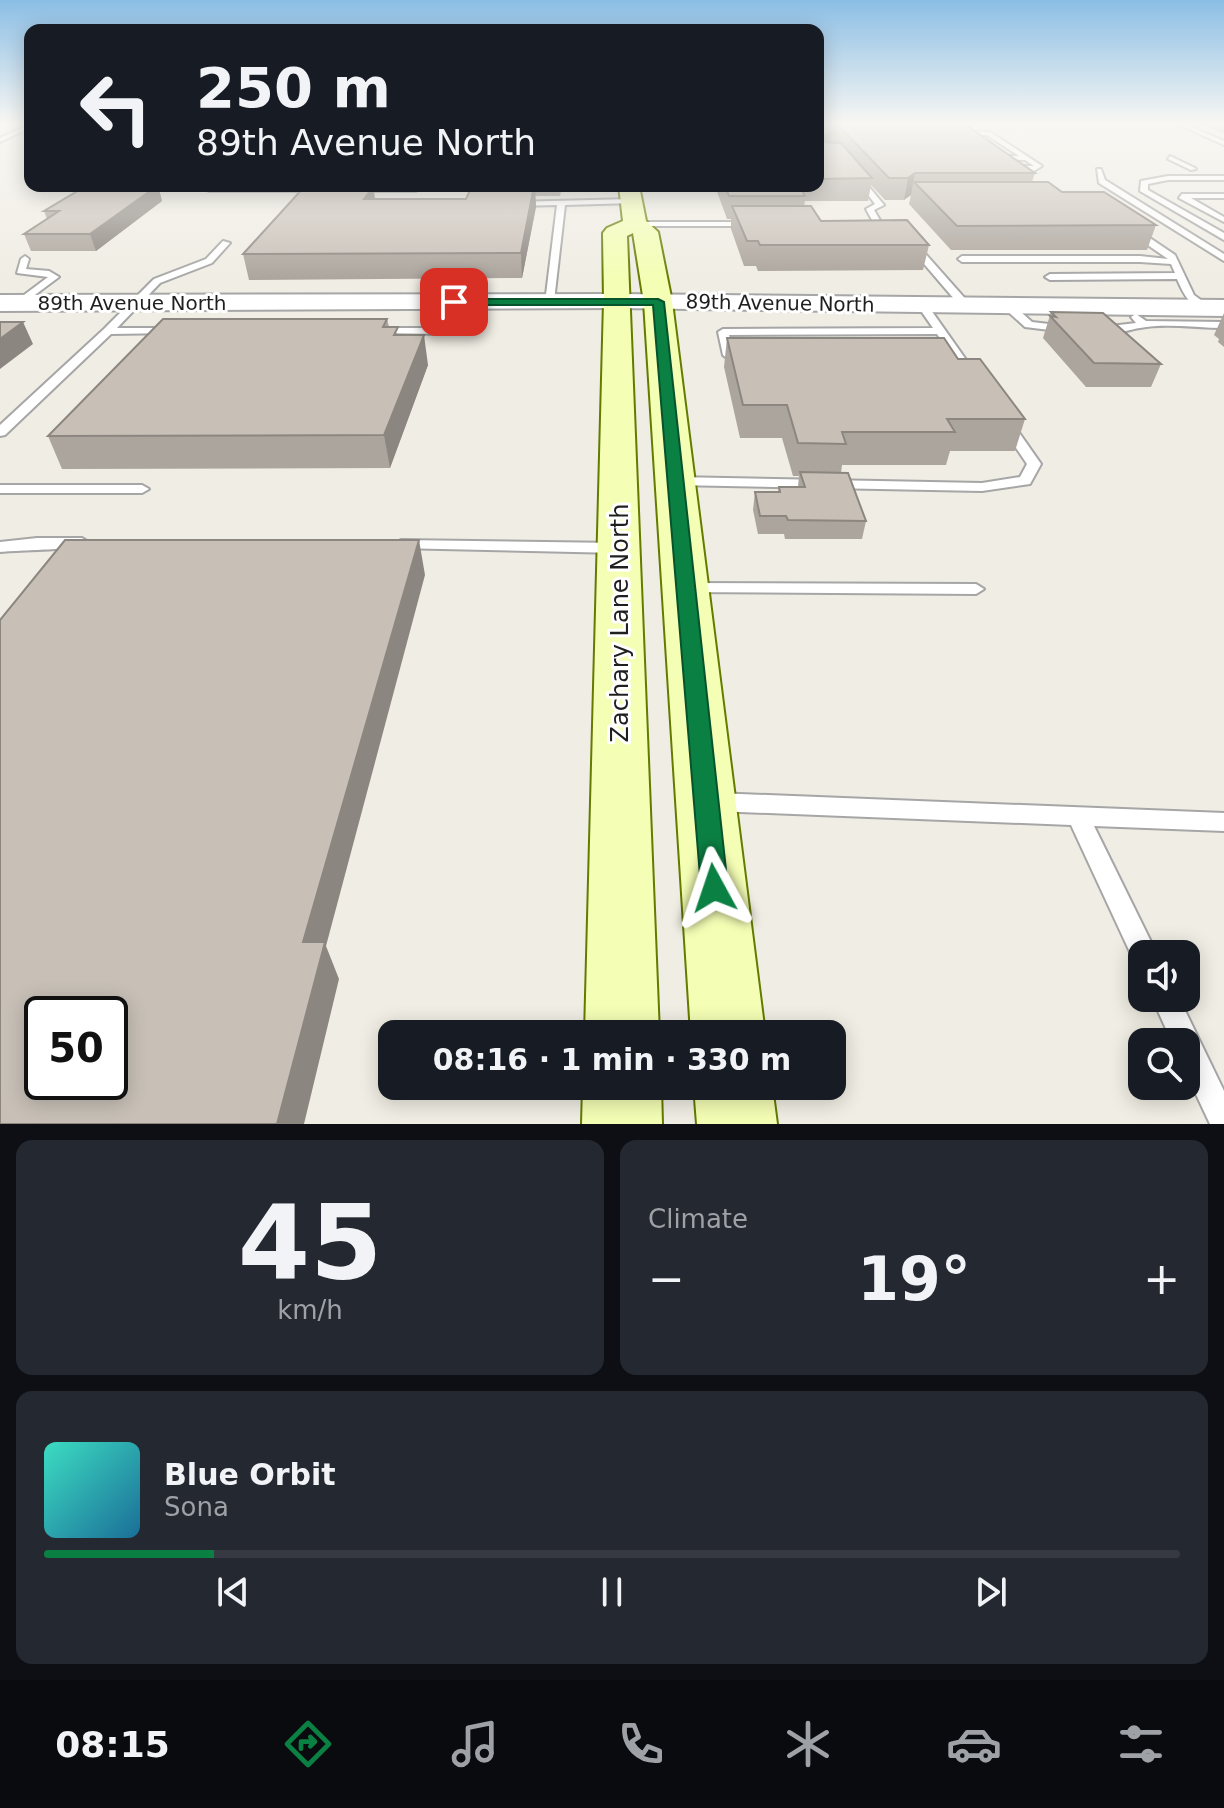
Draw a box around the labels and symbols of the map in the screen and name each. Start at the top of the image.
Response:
pin [420,268,488,336]
street label: 89th Avenue North [685,289,875,317]
street label: 89th Avenue North [38,291,226,315]
street label: Zachary Lane North [606,504,634,742]
position arrow [672,846,756,930]
speed limit sign: 50 [24,996,128,1100]

